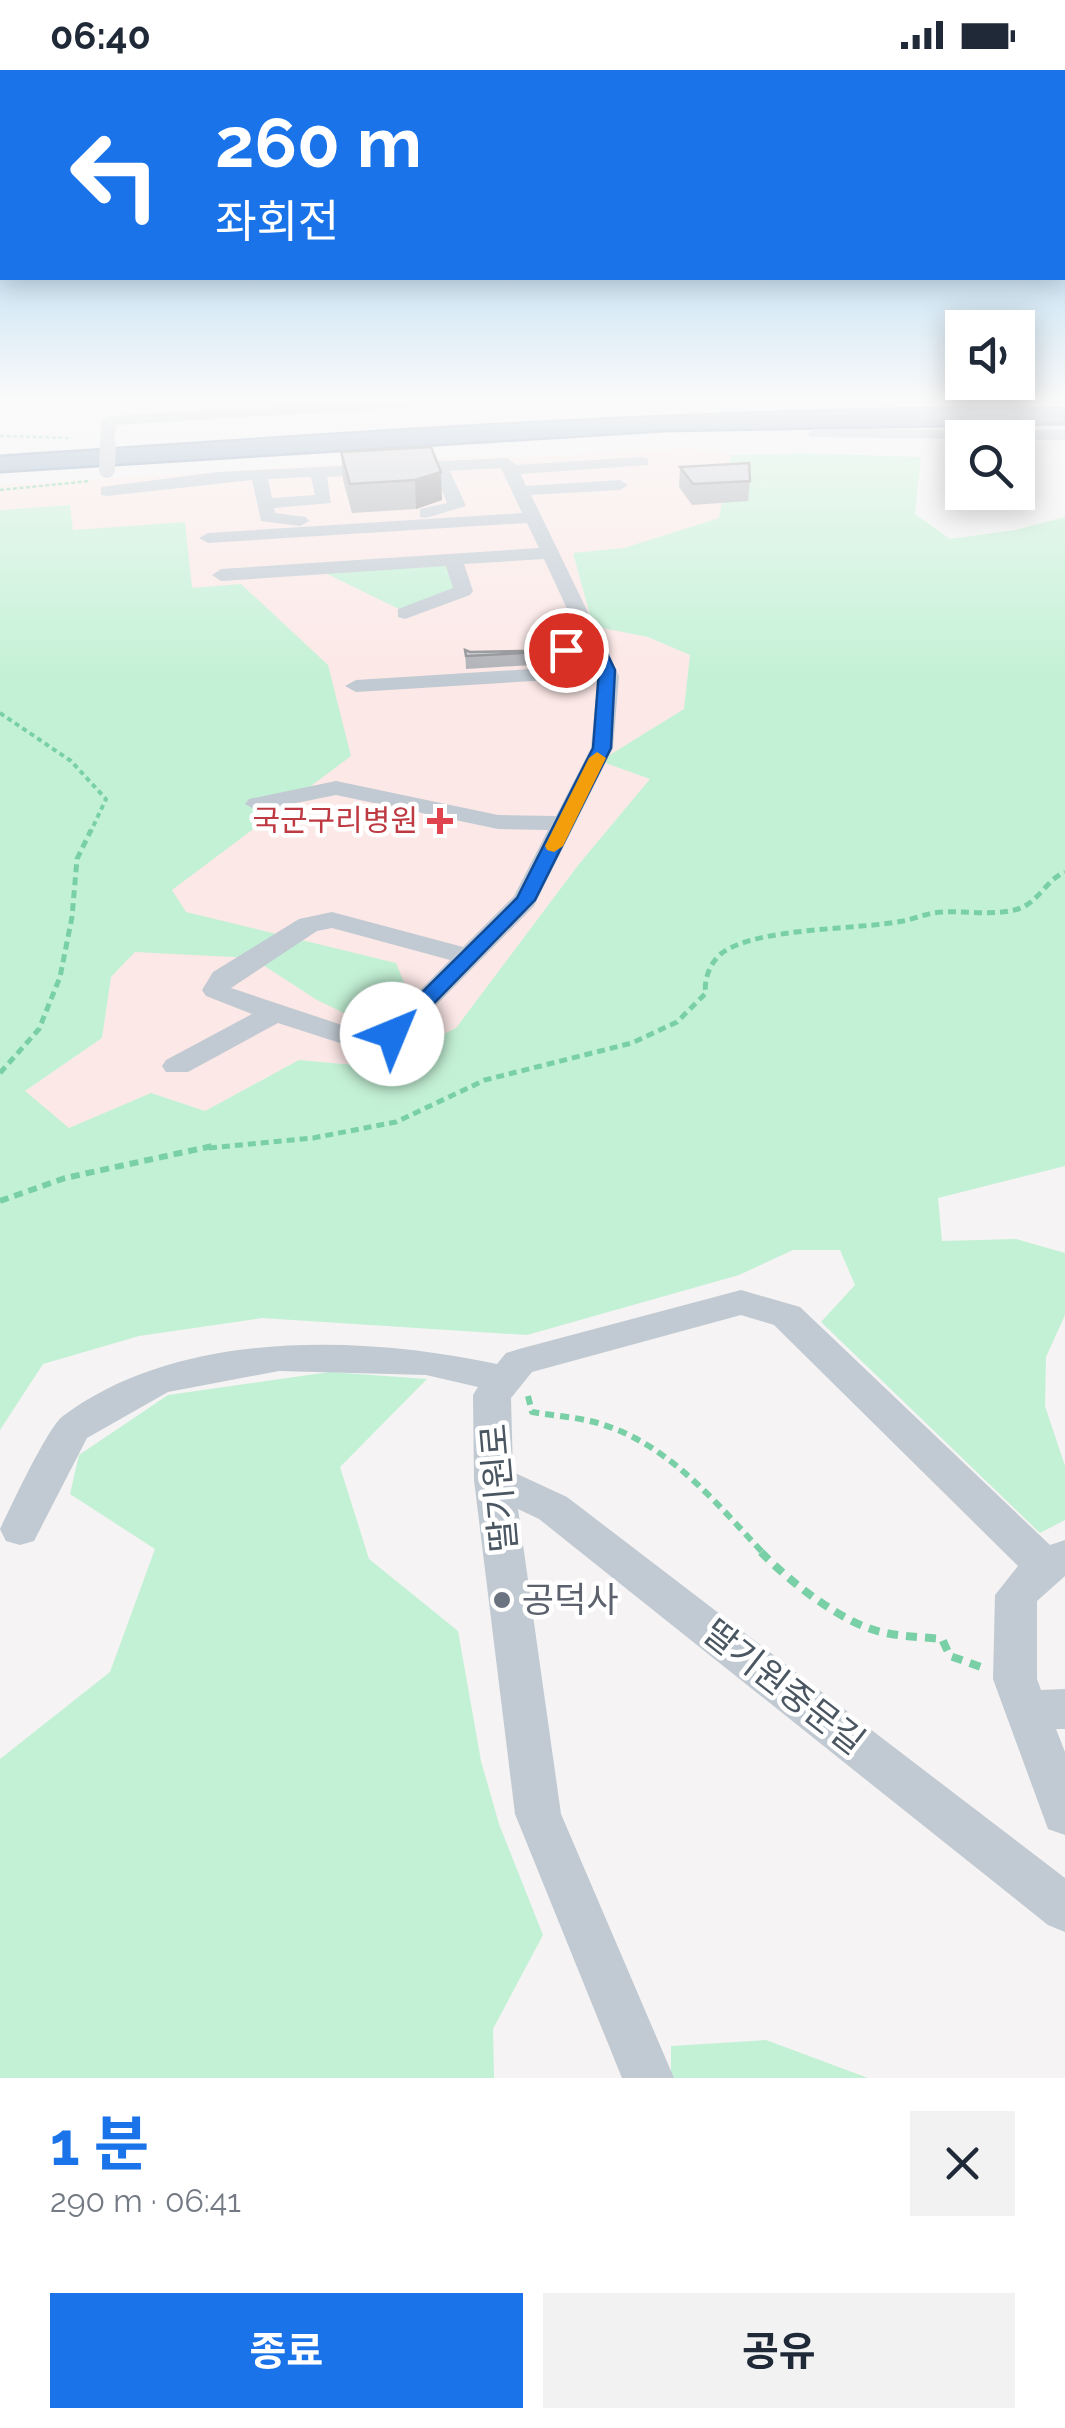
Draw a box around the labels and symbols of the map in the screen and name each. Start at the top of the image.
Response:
pin [524,608,609,693]
place label: 국군구리병원 [252,803,418,838]
marker: 국군구리병원 [427,808,453,834]
position arrow [340,982,444,1086]
street label: 딸기원로 [472,1422,525,1554]
place label: 공덕사 [522,1579,619,1620]
marker: 공덕사 [491,1589,513,1611]
street label: 딸기원중문길 [696,1611,873,1762]

